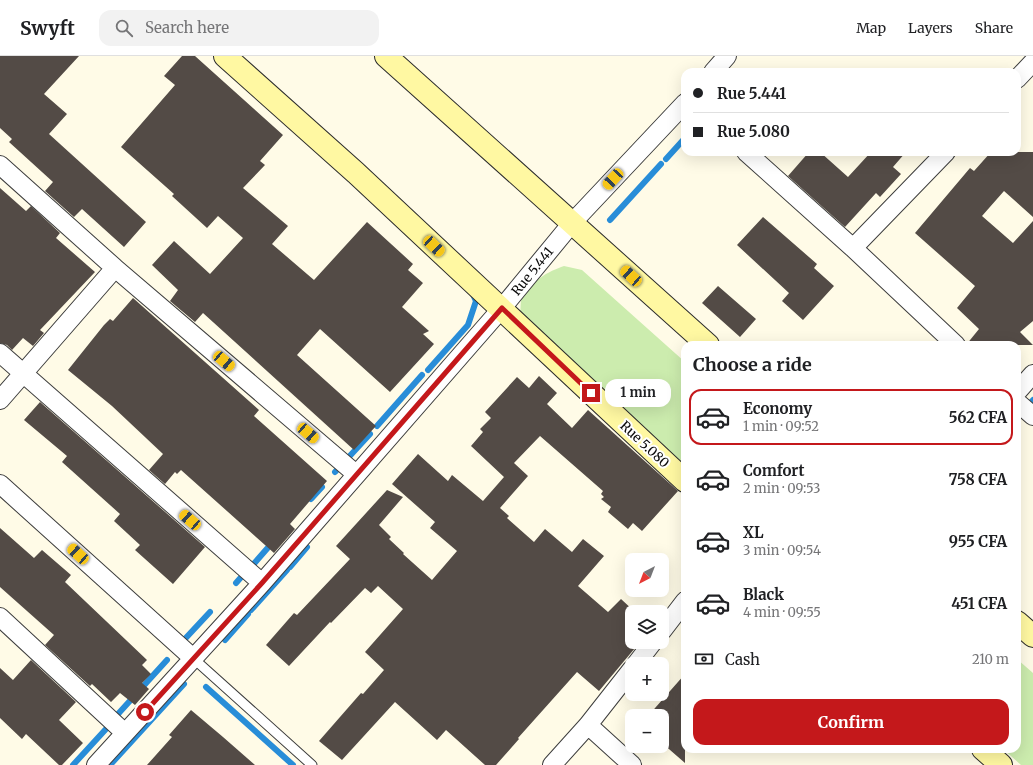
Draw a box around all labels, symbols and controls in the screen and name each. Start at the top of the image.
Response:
search box [99,10,379,46]
text: Swyft [20,16,75,40]
icon: search [113,17,135,39]
text: Search here [145,18,229,37]
text: Map [856,19,886,37]
text: Layers [908,19,953,37]
text: Share [975,19,1013,37]
text: Rue 5.441 [717,84,786,103]
text: Rue 5.080 [717,122,790,141]
car [600,166,626,192]
car [421,233,447,259]
street label: Rue 5.441 [508,243,557,299]
car [618,264,644,288]
car [211,349,237,373]
text: Choose a ride [693,353,812,376]
callout: 1 min [605,379,671,407]
route end [582,384,600,402]
text: 1 min [620,384,656,401]
icon: car [695,399,731,435]
text: Economy [743,399,812,418]
text: 562 CFA [949,408,1007,427]
street label: Rue 5.080 [617,417,673,471]
text: 1 min · 09:52 [743,418,819,435]
car [295,421,321,445]
icon: car [695,461,731,497]
text: Comfort [743,461,804,480]
text: 758 CFA [948,470,1007,489]
text: 2 min · 09:53 [743,480,820,497]
car [177,508,203,532]
icon: car [695,523,731,559]
text: XL [743,523,764,542]
text: 955 CFA [949,532,1007,551]
car [65,542,91,566]
text: 3 min · 09:54 [743,542,821,559]
north arrow [625,553,669,597]
map controls [625,553,669,753]
icon: car [695,585,731,621]
text: Black [743,585,784,604]
text: 451 CFA [951,594,1007,613]
text: 4 min · 09:55 [743,604,821,621]
button: layers [625,605,669,649]
icon: cash [693,648,715,670]
text: Cash [725,650,760,669]
text: 210 m [972,651,1009,668]
button: + [625,657,669,701]
button: Confirm [693,699,1009,745]
route start [136,703,154,721]
button: − [625,709,669,753]

